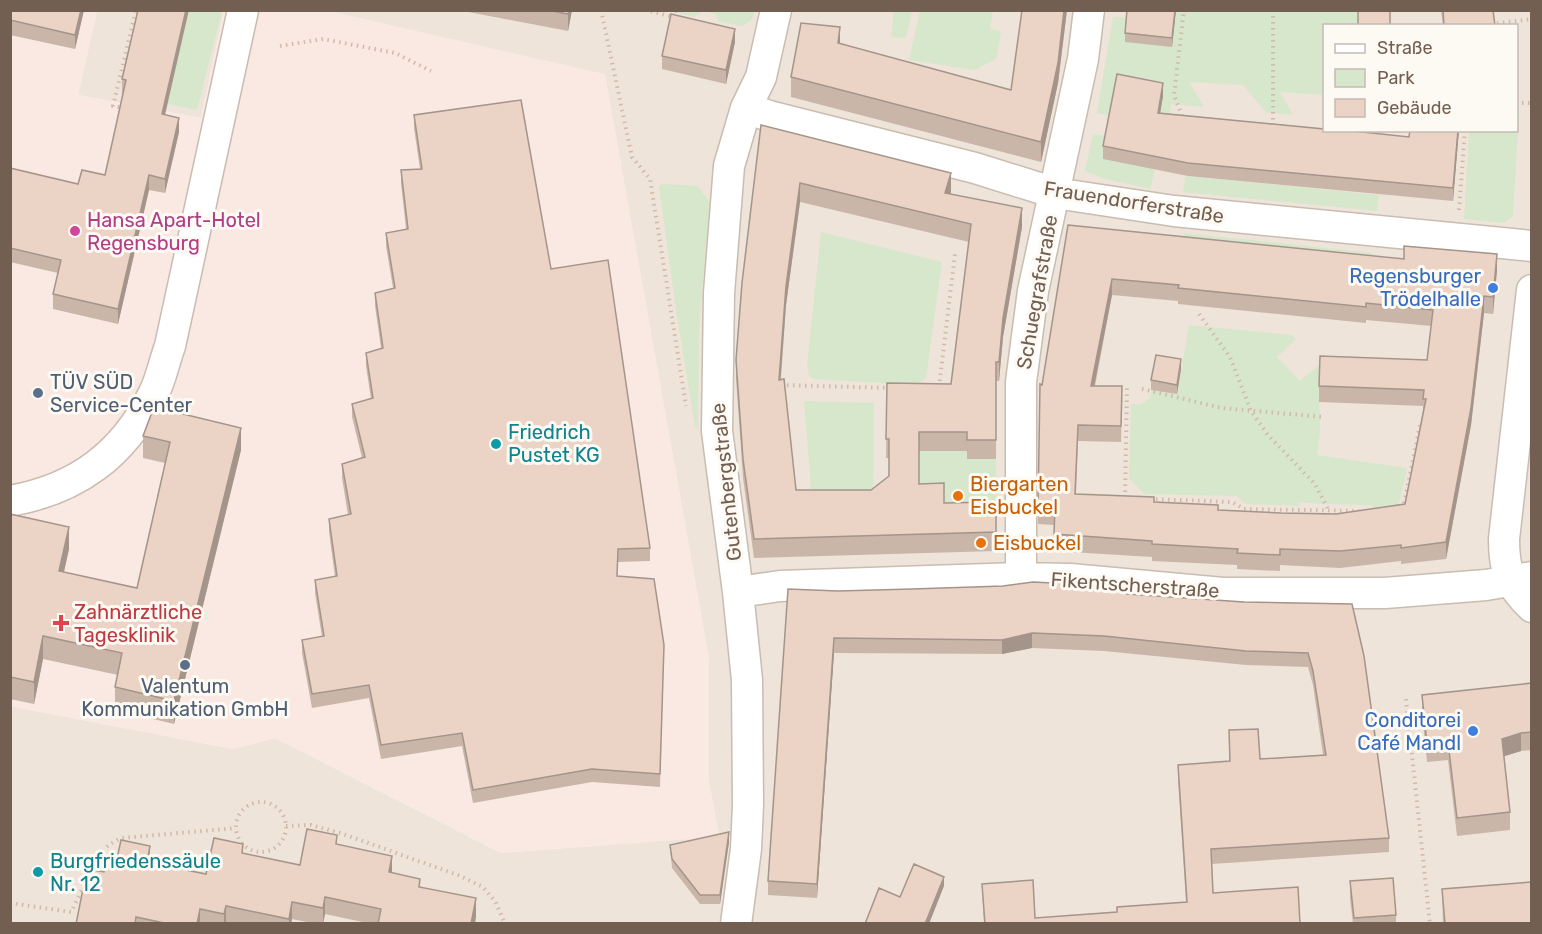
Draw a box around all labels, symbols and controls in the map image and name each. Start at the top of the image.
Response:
legend [1323,24,1518,132]
text: Straße [1377,37,1433,59]
text: Park [1377,67,1415,89]
text: Gebäude [1377,97,1452,119]
street label: Frauendorferstraße [1042,176,1226,228]
place label: Hansa Apart-Hotel Regensburg [87,208,261,255]
street label: Schuegrafstraße [1012,213,1062,371]
marker: Hansa Apart-Hotel Regensburg [68,224,82,238]
place label: Regensburger Trödelhalle [1349,264,1481,311]
marker: Regensburger Trödelhalle [1486,281,1500,295]
place label: TÜV SÜD Service-Center [50,370,193,417]
marker: TÜV SÜD Service-Center [31,386,45,400]
street label: Gutenbergstraße [706,402,746,562]
place label: Friedrich Pustet KG [508,420,600,467]
marker: Friedrich Pustet KG [489,437,503,451]
place label: Biergarten Eisbuckel [970,472,1069,519]
marker: Biergarten Eisbuckel [951,489,965,503]
place label: Eisbuckel [993,531,1081,555]
marker: Eisbuckel [974,536,988,550]
street label: Fikentscherstraße [1050,567,1220,603]
place label: Zahnärztliche Tagesklinik [74,600,202,647]
marker: Zahnärztliche Tagesklinik [52,614,70,632]
marker: Valentum Kommunikation GmbH [178,658,192,672]
place label: Valentum Kommunikation GmbH [81,674,289,721]
place label: Conditorei Café Mandl [1357,708,1461,755]
marker: Conditorei Café Mandl [1466,724,1480,738]
place label: Burgfriedenssäule Nr. 12 [50,849,221,896]
marker: Burgfriedenssäule Nr. 12 [31,865,45,879]

